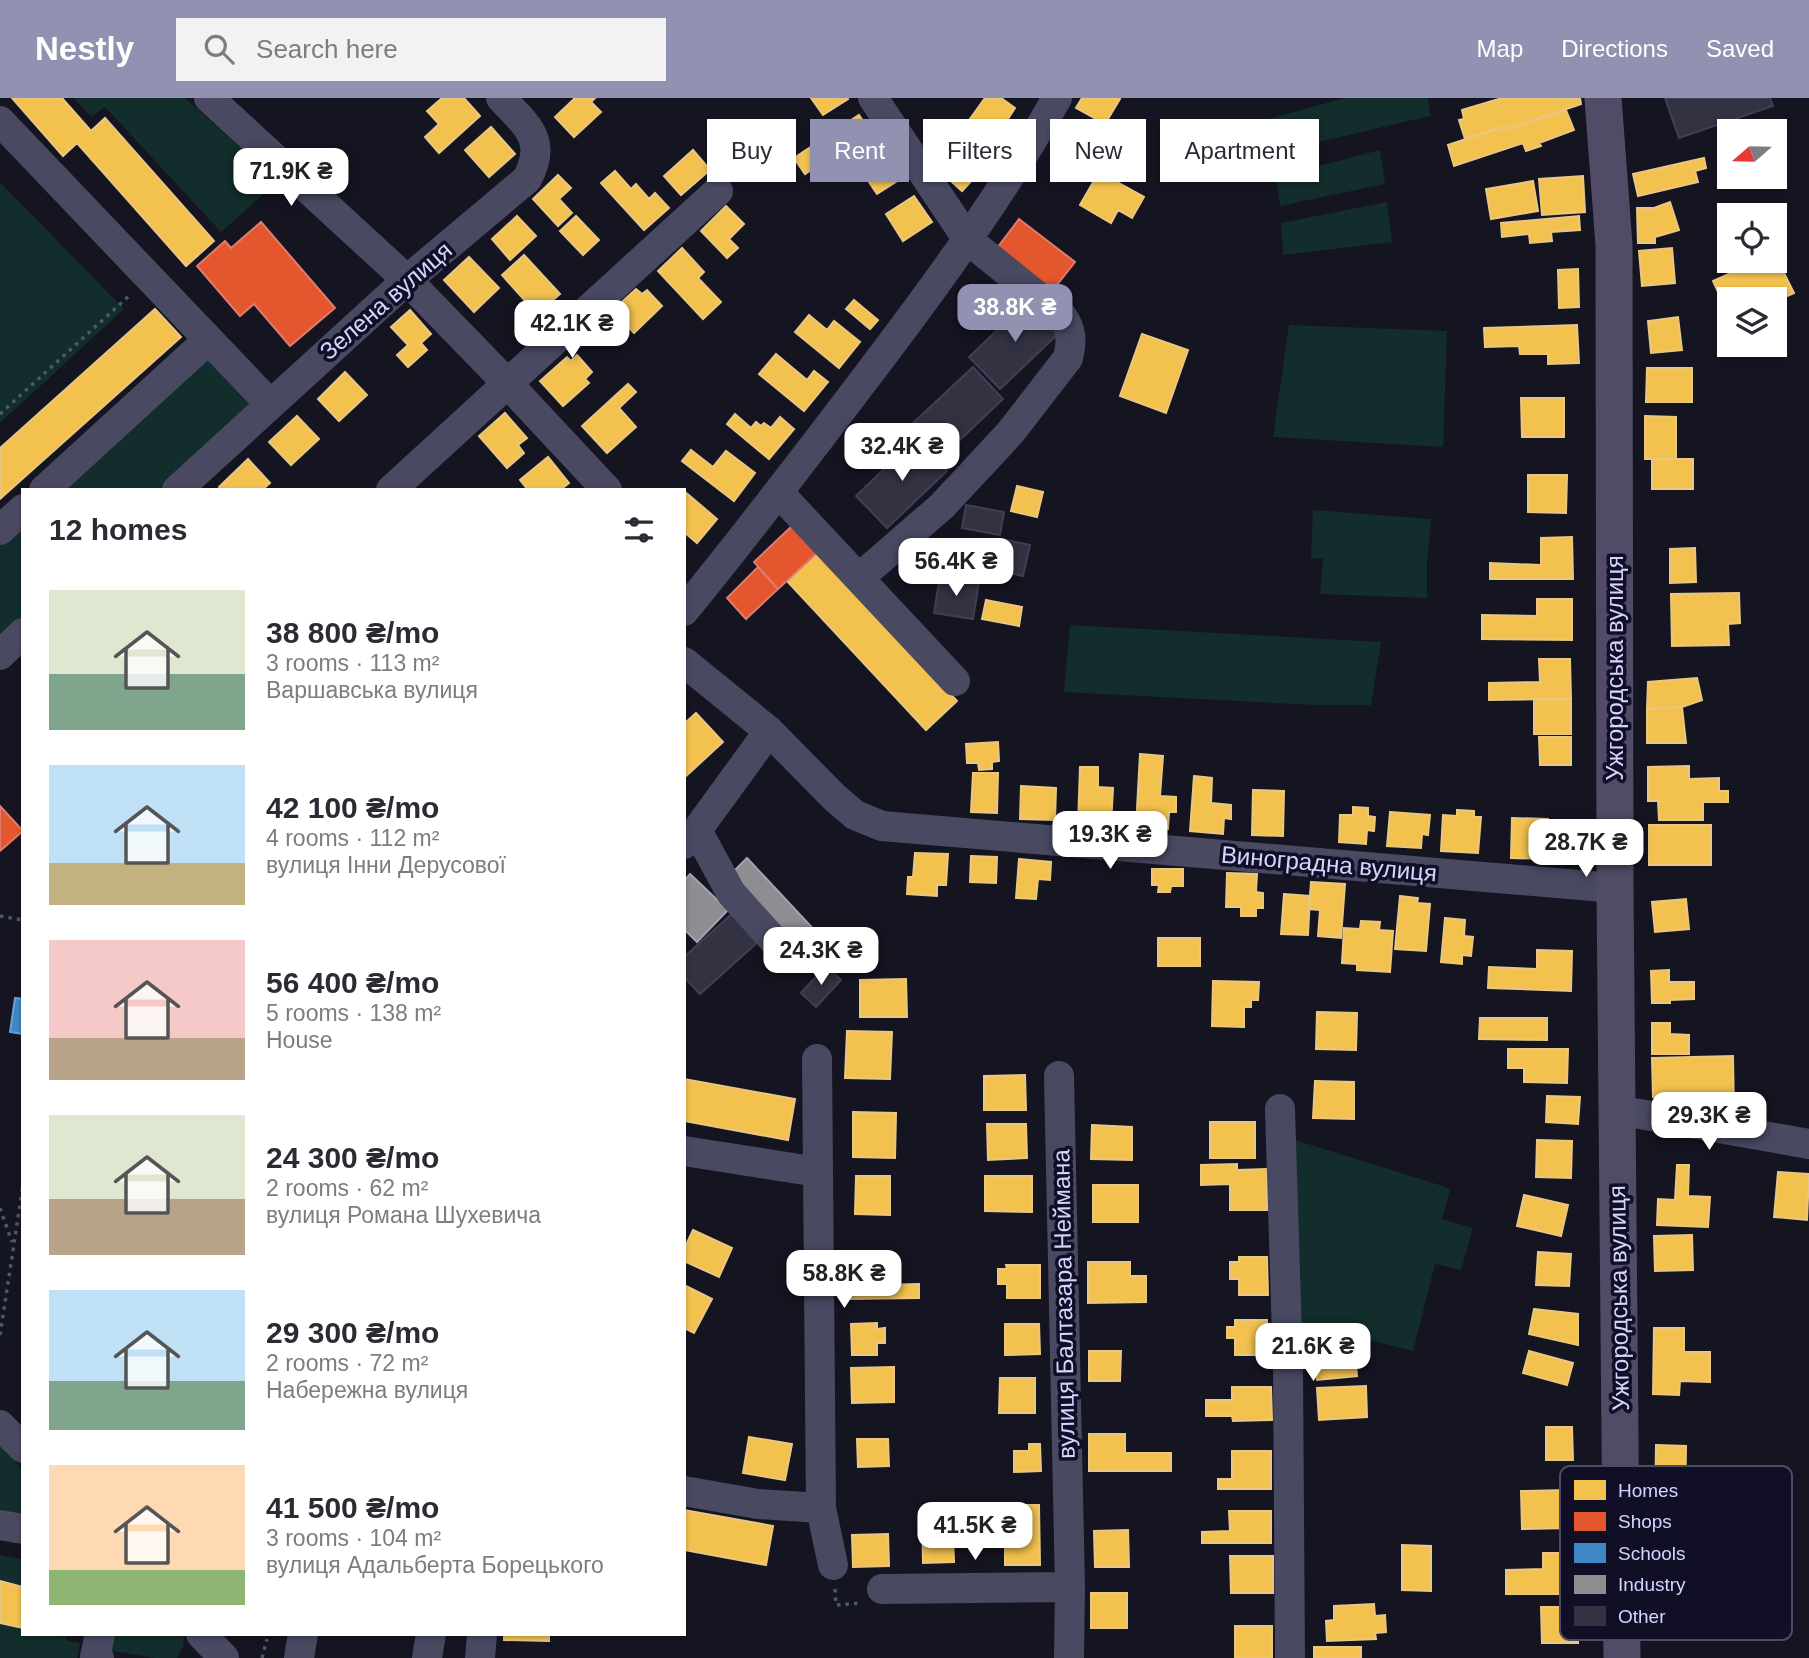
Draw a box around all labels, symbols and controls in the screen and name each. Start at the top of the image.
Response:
search box [176,18,666,81]
text: Nestly [35,30,134,67]
icon: search [200,30,238,68]
text: Search here [256,34,398,64]
text: Map [1477,35,1523,62]
text: Directions [1561,35,1668,62]
text: Saved [1706,35,1774,62]
chip: Buy [707,119,796,182]
chip: Rent [810,119,909,182]
chip: Filters [923,119,1036,182]
chip: New [1050,119,1146,182]
chip: Apartment [1160,119,1319,182]
north arrow [1717,119,1787,189]
map controls [1717,119,1787,357]
pin: 71.9K ₴ [226,148,356,208]
text: 71.9K ₴ [249,158,333,184]
button: locate [1717,203,1787,273]
street label: Зелена вулиця [314,236,457,365]
pin: 38.8K ₴ [950,285,1080,344]
button: layers [1717,287,1787,357]
text: 38.8K ₴ [973,294,1057,320]
pin: 42.1K ₴ [507,300,637,360]
text: 42.1K ₴ [530,310,614,336]
pin: 32.4K ₴ [837,424,967,483]
text: 32.4K ₴ [860,433,944,459]
icon: filters [620,511,658,549]
text: 12 homes [49,513,187,546]
pin: 56.4K ₴ [891,538,1021,598]
text: 56.4K ₴ [914,548,998,574]
street label: Ужгородська вулиця [1601,555,1628,781]
text: 38 800 ₴/mo [266,616,439,649]
icon: home [105,618,189,702]
text: 3 rooms · 113 m² [266,650,439,676]
text: Варшавська вулиця [266,677,478,703]
text: 42 100 ₴/mo [266,791,439,824]
icon: home [105,793,189,877]
pin: 19.3K ₴ [1045,812,1175,871]
pin: 28.7K ₴ [1521,820,1651,879]
text: 19.3K ₴ [1068,821,1152,847]
text: 4 rooms · 112 m² [266,825,439,851]
text: 28.7K ₴ [1544,829,1628,855]
street label: Виноградна вулиця [1220,841,1438,886]
text: вулиця Інни Дерусової [266,852,506,878]
pin: 24.3K ₴ [756,928,886,987]
text: 24.3K ₴ [779,937,863,963]
text: 56 400 ₴/mo [266,966,439,999]
icon: home [105,968,189,1052]
text: 5 rooms · 138 m² [266,1000,441,1026]
text: House [266,1027,332,1053]
pin: 29.3K ₴ [1644,1093,1774,1152]
text: 29.3K ₴ [1667,1102,1751,1128]
text: 24 300 ₴/mo [266,1141,439,1174]
icon: home [105,1143,189,1227]
street label: вулиця Балтазара Неймана [1047,1148,1080,1459]
text: 2 rooms · 62 m² [266,1175,428,1201]
street label: Ужгородська вулиця [1603,1185,1634,1411]
text: вулиця Романа Шухевича [266,1202,541,1228]
pin: 58.8K ₴ [779,1250,909,1310]
text: 58.8K ₴ [802,1260,886,1286]
text: 29 300 ₴/mo [266,1316,439,1349]
icon: home [105,1318,189,1402]
pin: 21.6K ₴ [1248,1324,1378,1383]
text: 21.6K ₴ [1271,1333,1355,1359]
text: 2 rooms · 72 m² [266,1350,428,1376]
text: Набережна вулиця [266,1377,468,1403]
legend [1560,1466,1792,1640]
text: Homes [1618,1480,1678,1501]
text: 41 500 ₴/mo [266,1491,439,1524]
icon: home [105,1493,189,1577]
pin: 41.5K ₴ [910,1502,1040,1562]
text: Shops [1618,1511,1672,1532]
text: 41.5K ₴ [933,1512,1017,1538]
text: 3 rooms · 104 m² [266,1525,441,1551]
text: Schools [1618,1543,1686,1564]
text: вулиця Адальберта Борецького [266,1552,604,1578]
text: Industry [1618,1574,1686,1595]
text: Other [1618,1606,1666,1627]

